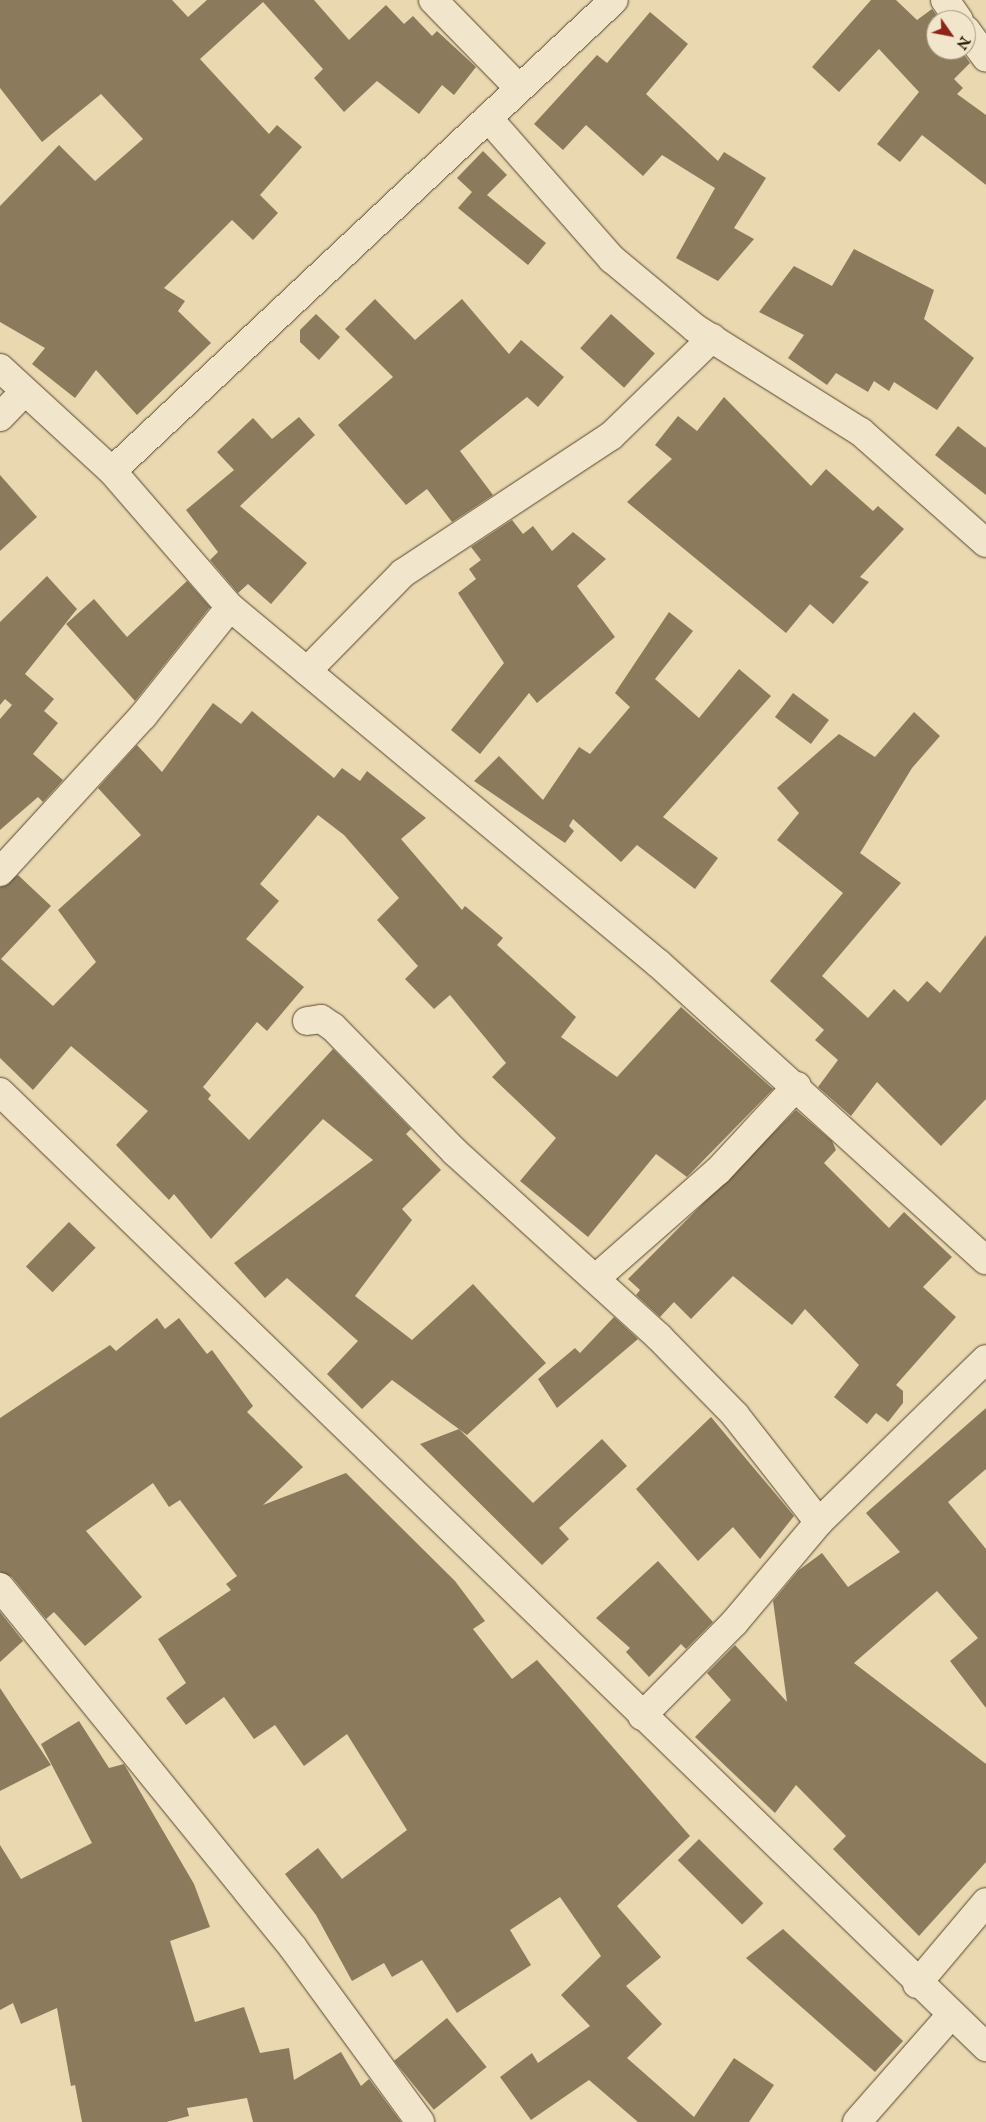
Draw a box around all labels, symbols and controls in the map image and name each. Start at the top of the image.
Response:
north arrow [926,10,976,60]
text: N [952,33,974,53]

